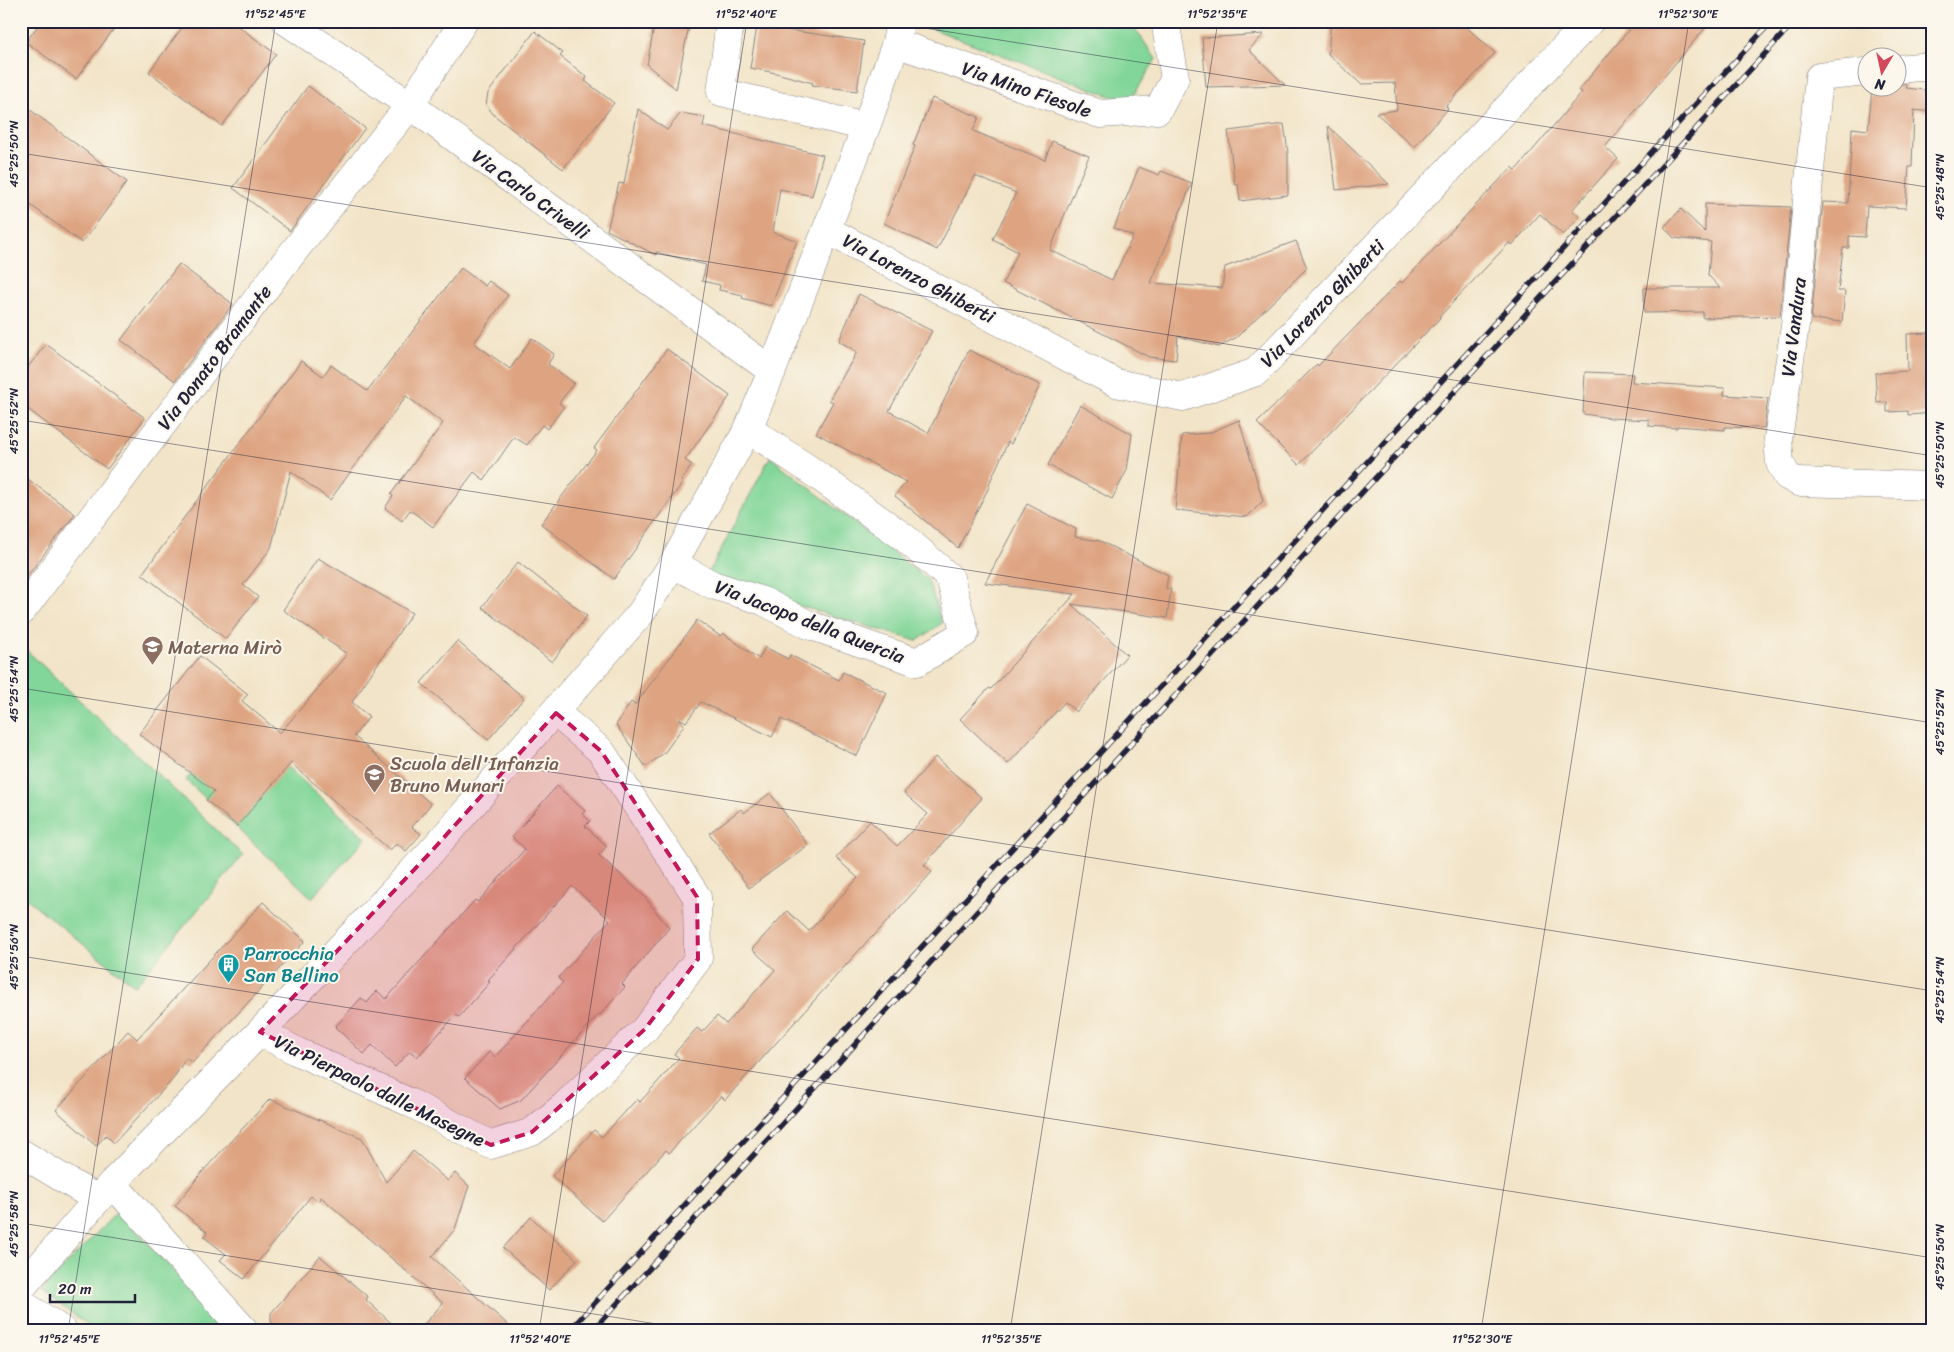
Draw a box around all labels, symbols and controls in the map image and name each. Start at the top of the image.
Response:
text: 11°52'45"E [245,3,307,25]
text: 11°52'40"E [716,3,778,25]
text: 11°52'35"E [1187,3,1248,25]
text: 11°52'30"E [1658,3,1719,25]
north arrow [1856,48,1906,98]
street label: Via Mino Fiesole [957,52,1097,127]
text: N [1873,71,1888,98]
text: 45°25'50"N [3,120,25,187]
street label: Via Carlo Crivelli [465,140,597,249]
text: 45°25'48"N [1929,153,1951,220]
street label: Via Lorenzo Ghiberti [836,224,1002,333]
street label: Via Lorenzo Ghiberti [1252,231,1393,376]
street label: Via Vandura [1771,275,1816,379]
street label: Via Donato Bramante [148,277,281,437]
text: 45°25'52"N [3,387,25,454]
text: 45°25'50"N [1929,421,1951,488]
street label: Via Jacopo della Quercia [710,570,910,673]
place label: Materna Mirò [168,631,282,664]
school or university icon: Materna Mirò [140,635,164,666]
text: 45°25'54"N [3,655,25,722]
text: 45°25'52"N [1929,688,1951,755]
place label: Scuola dell'Infanzia Bruno Munari [390,747,559,802]
school or university icon: Scuola dell'Infanzia Bruno Munari [362,762,386,793]
text: 45°25'56"N [3,923,25,990]
place label: Parrocchia San Bellino [244,937,339,992]
building icon: Parrocchia San Bellino [216,952,240,983]
text: 45°25'54"N [1929,956,1951,1023]
street label: Via Pierpaolo dalle Masegne [269,1025,491,1156]
text: 45°25'58"N [3,1190,25,1257]
text: 45°25'56"N [1929,1223,1951,1290]
scale bar [50,1272,135,1304]
text: 20 m [58,1276,92,1302]
text: 11°52'45"E [39,1328,101,1350]
text: 11°52'40"E [510,1328,572,1350]
text: 11°52'35"E [981,1328,1042,1350]
text: 11°52'30"E [1452,1328,1513,1350]

